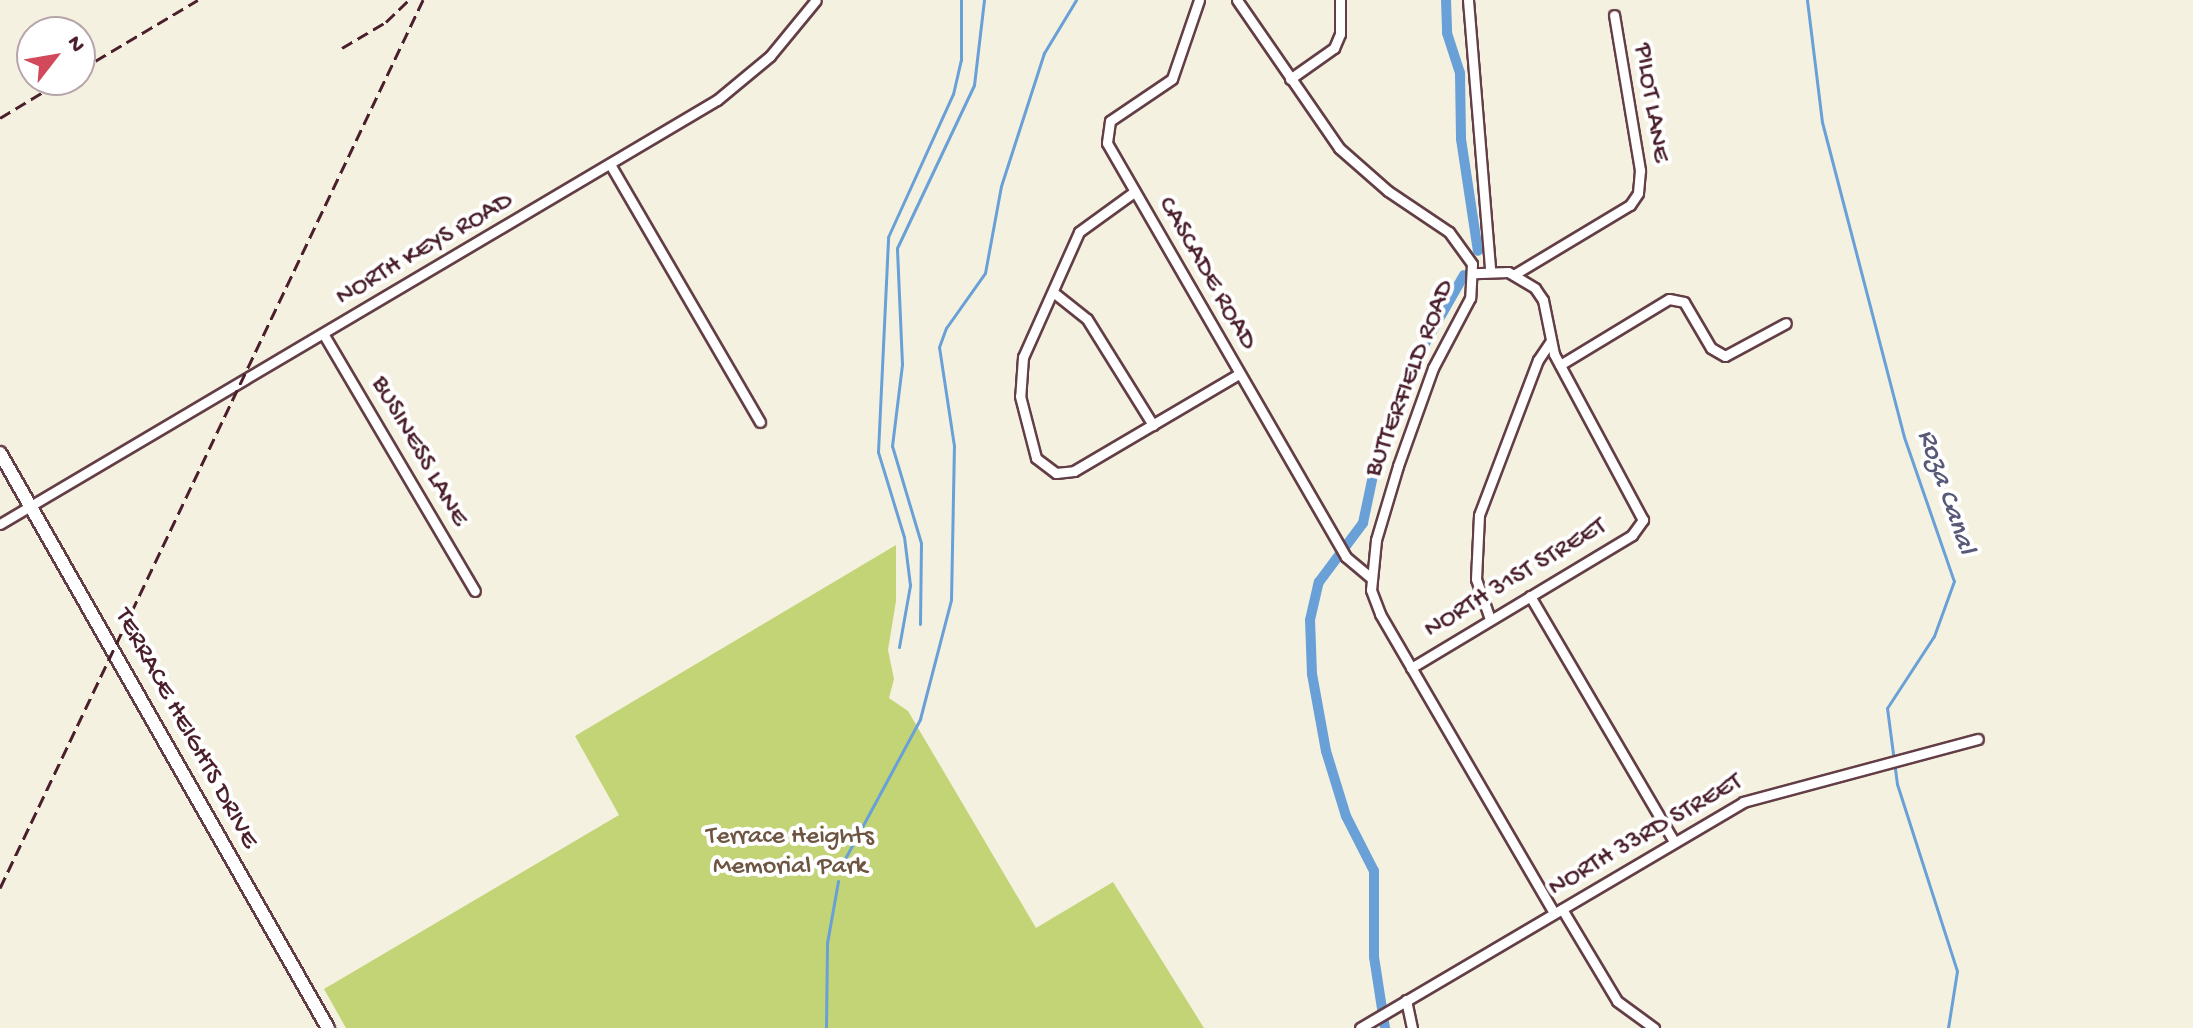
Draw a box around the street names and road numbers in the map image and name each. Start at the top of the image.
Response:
street label: PILOT LANE [1625,41,1675,165]
street label: NORTH KEYS ROAD [331,187,519,313]
street label: CASCADE ROAD [1150,192,1262,356]
street label: BUTTERFIELD ROAD [1359,276,1463,482]
street label: BUSINESS LANE [362,371,474,533]
street label: NORTH 31ST STREET [1419,512,1613,646]
street label: TERRACE HEIGHTS DRIVE [106,604,264,854]
street label: NORTH 33RD STREET [1543,768,1749,904]

